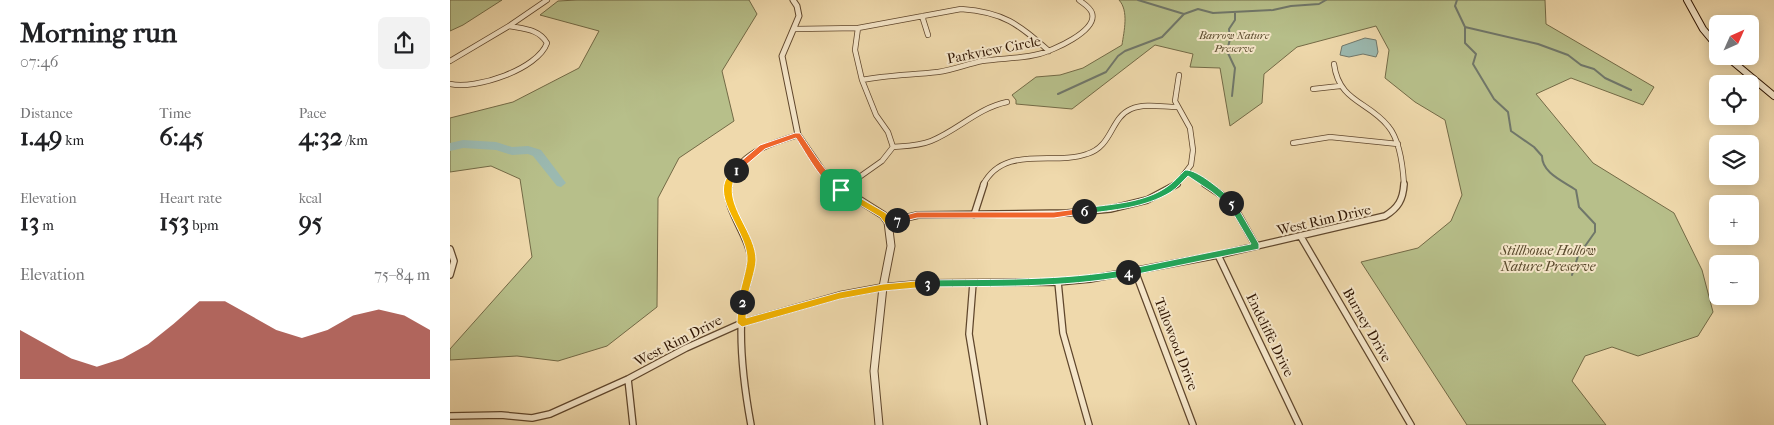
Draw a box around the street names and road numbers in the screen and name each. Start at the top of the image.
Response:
street label: Parkview Circle [946,33,1042,67]
street label: West Rim Drive [1274,201,1373,239]
street label: Burney Drive [1339,285,1395,365]
street label: Endcliffe Drive [1242,290,1298,380]
street label: Tallowood Drive [1150,295,1202,393]
street label: West Rim Drive [630,312,725,371]

